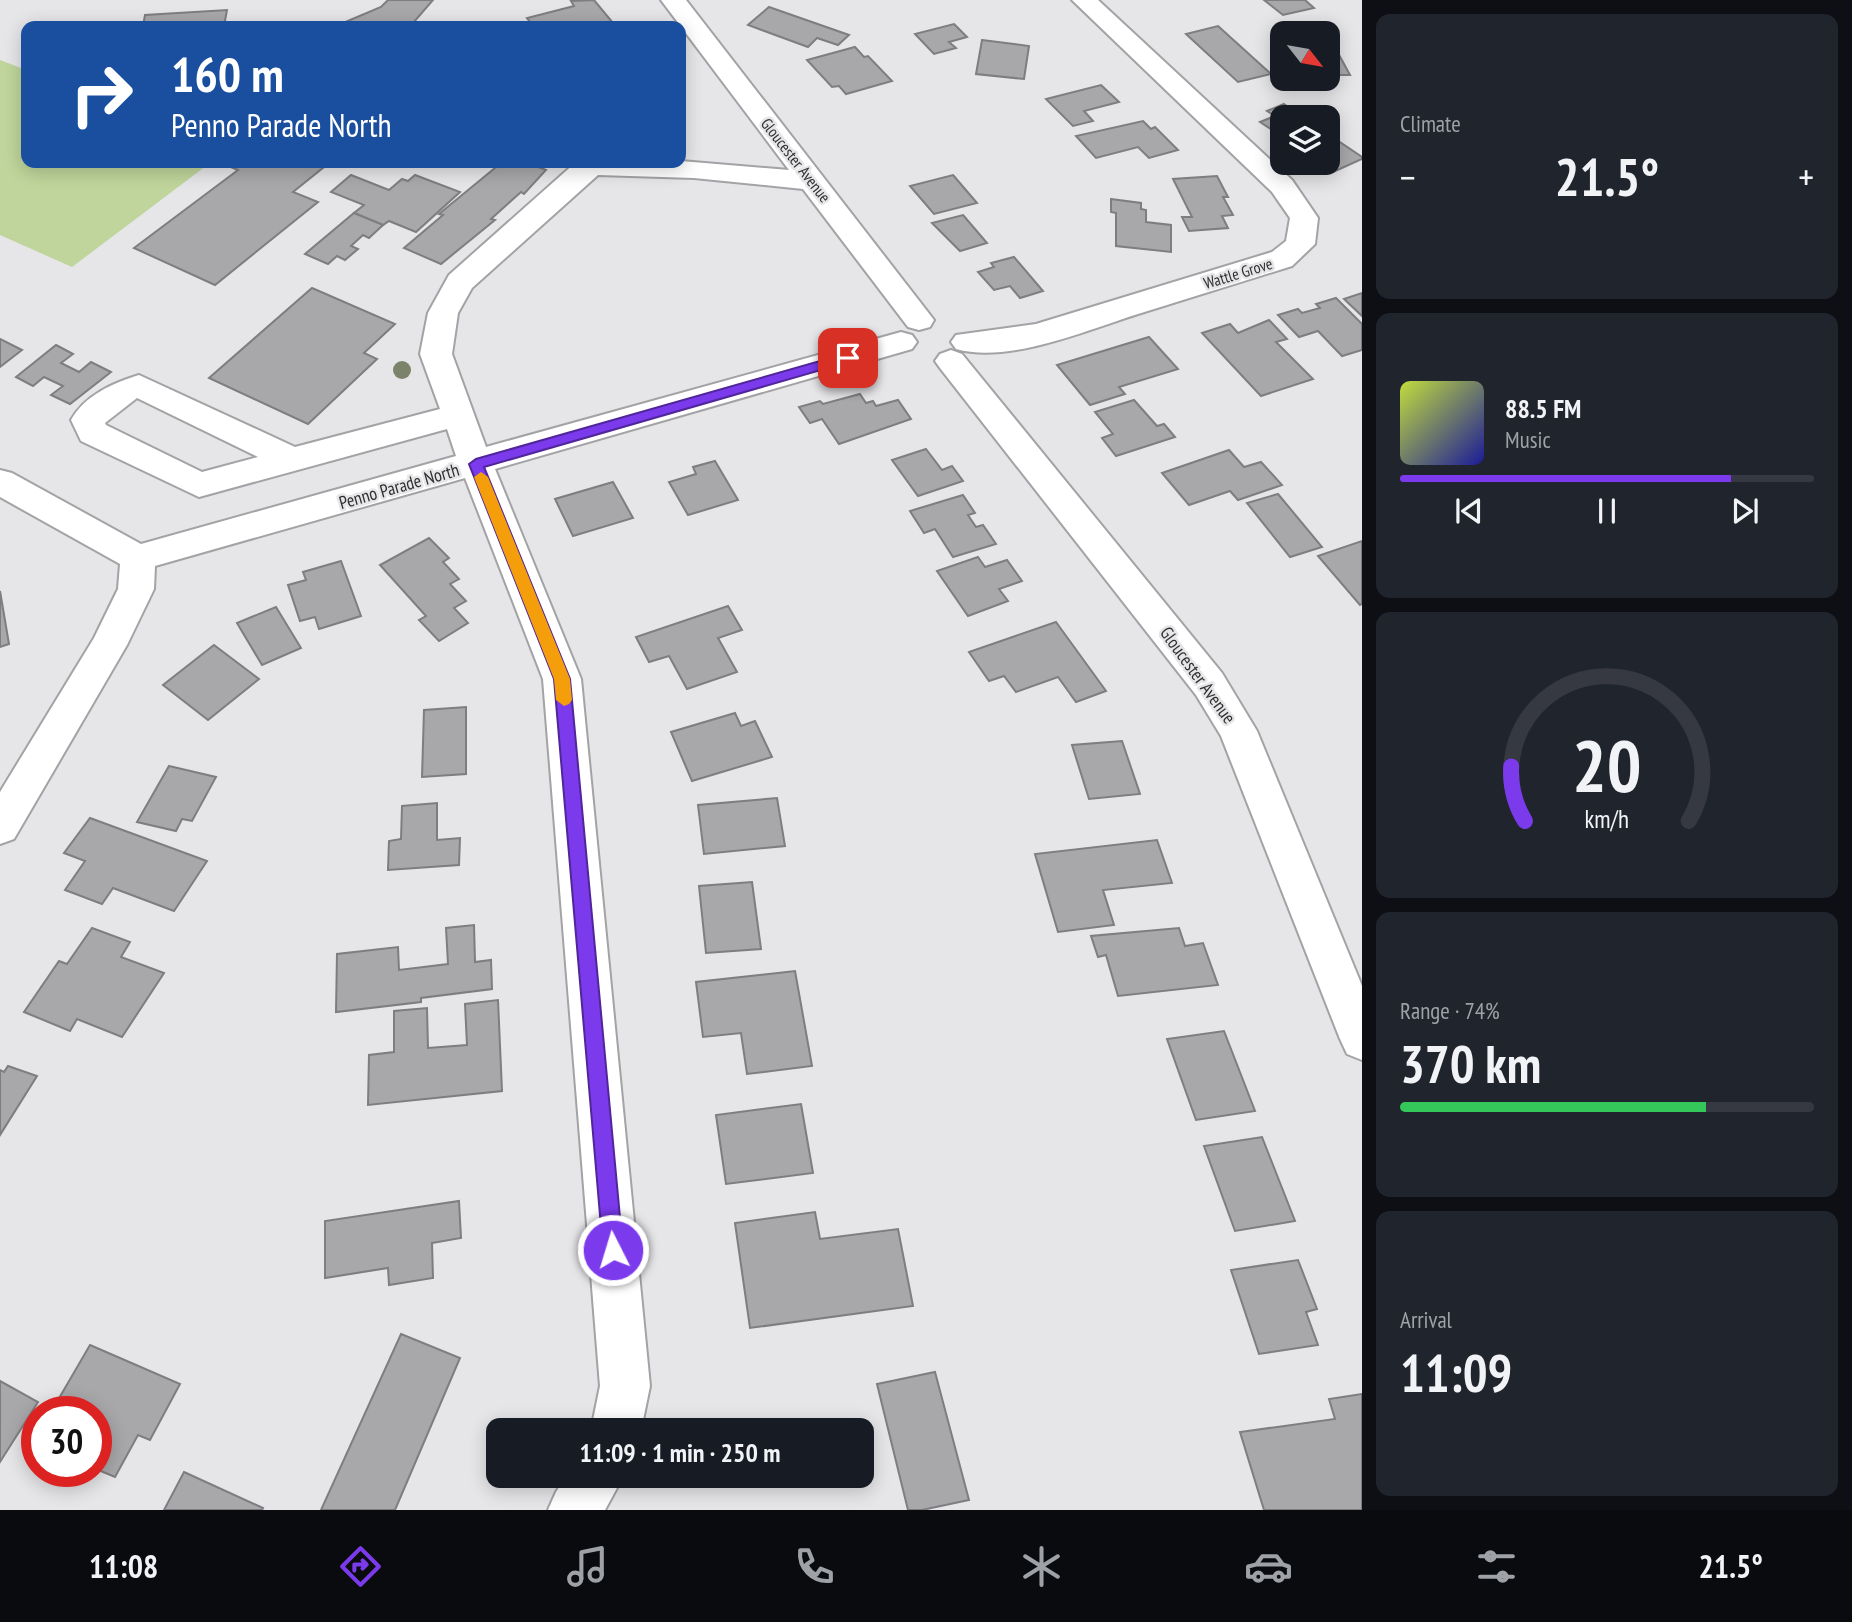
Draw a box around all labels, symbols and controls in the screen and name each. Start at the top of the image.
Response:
north arrow [1270,21,1340,91]
map controls [1270,21,1340,175]
text: 160 m [171,42,284,106]
icon: right [56,49,147,140]
text: Penno Parade North [171,104,392,146]
button: layers [1270,105,1340,175]
text: Climate [1400,109,1461,138]
street label: Gloucester Avenue [757,114,835,206]
text: 21.5° [1555,143,1659,210]
text: − [1400,152,1416,201]
text: + [1798,152,1814,201]
street label: Wattle Grove [1201,253,1275,293]
pin [818,328,878,388]
icon: arrive [829,339,867,377]
text: 88.5 FM [1505,392,1581,425]
text: Music [1505,425,1551,454]
street label: Penno Parade North [336,458,462,514]
icon: previous [1450,492,1488,530]
icon: pause [1588,492,1626,530]
icon: next [1726,492,1764,530]
street label: Gloucester Avenue [1155,622,1241,728]
text: 20 [1572,717,1642,811]
text: km/h [1585,803,1629,835]
text: Range · 74% [1400,996,1500,1025]
text: 370 km [1400,1030,1541,1097]
position arrow [576,1213,650,1287]
text: Arrival [1400,1305,1452,1334]
text: 11:09 [1400,1339,1512,1406]
speed limit sign: 30 [21,1396,112,1487]
text: 11:09 · 1 min · 250 m [580,1436,780,1469]
icon: directions [336,1542,385,1591]
icon: music [563,1542,612,1591]
icon: phone [790,1542,839,1591]
icon: climate [1017,1542,1066,1591]
icon: car [1244,1542,1293,1591]
icon: filters [1472,1542,1521,1591]
text: 11:08 [89,1545,158,1587]
text: 21.5° [1699,1545,1763,1587]

